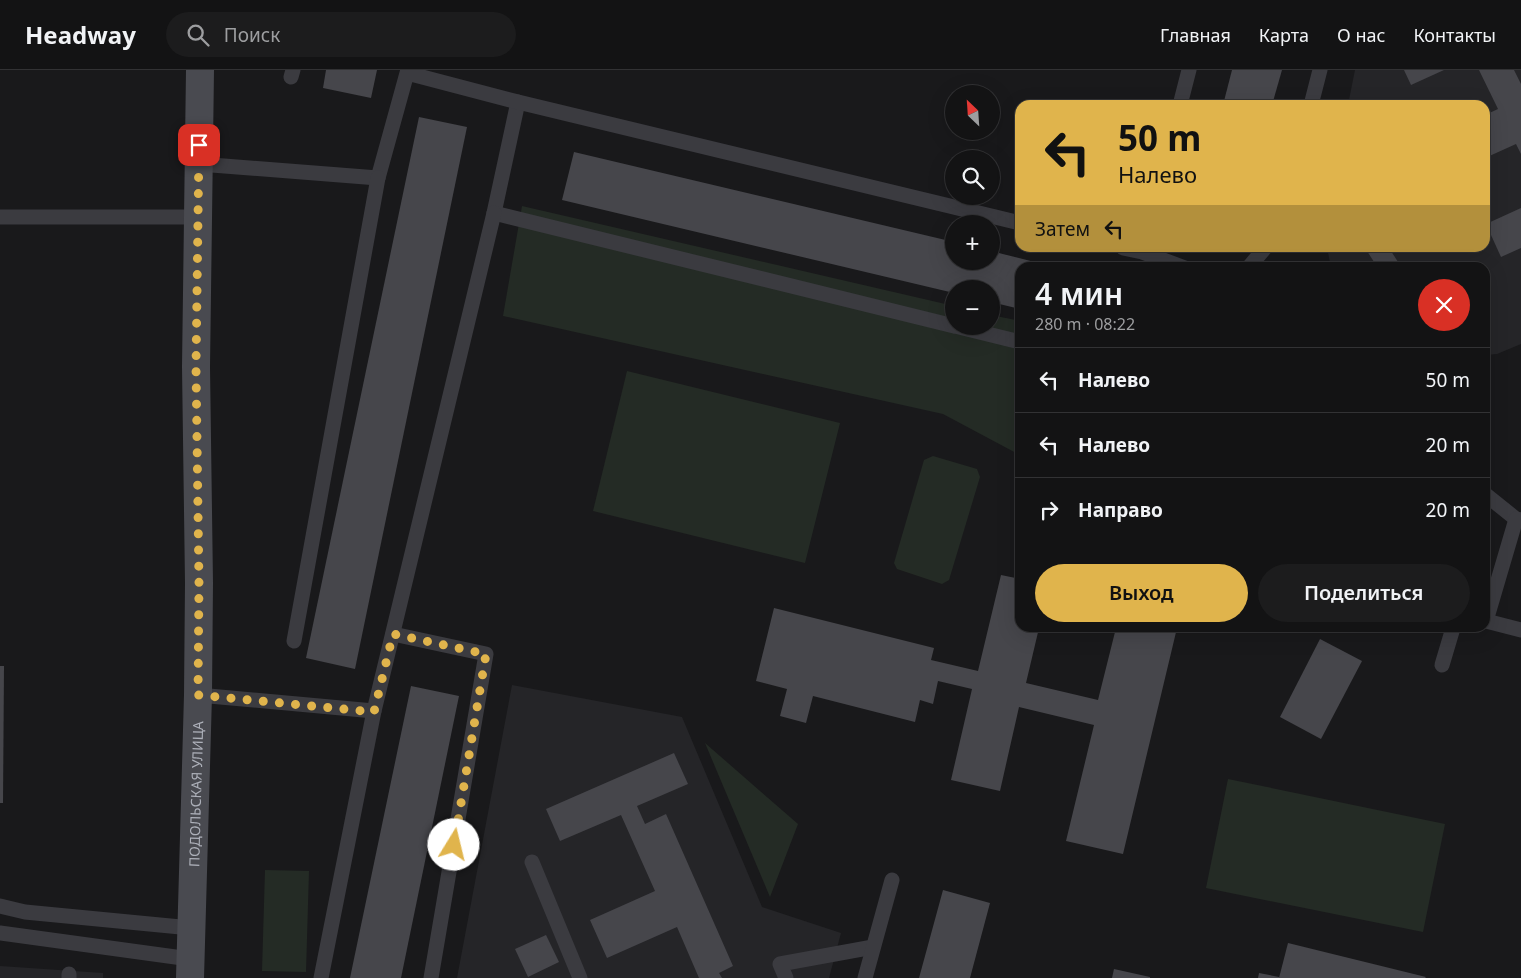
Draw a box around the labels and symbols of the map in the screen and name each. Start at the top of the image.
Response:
north arrow [945,85,1000,140]
pin [178,124,220,166]
street label: ПОДОЛЬСКАЯ УЛИЦА [184,721,207,867]
position arrow [427,818,479,870]

